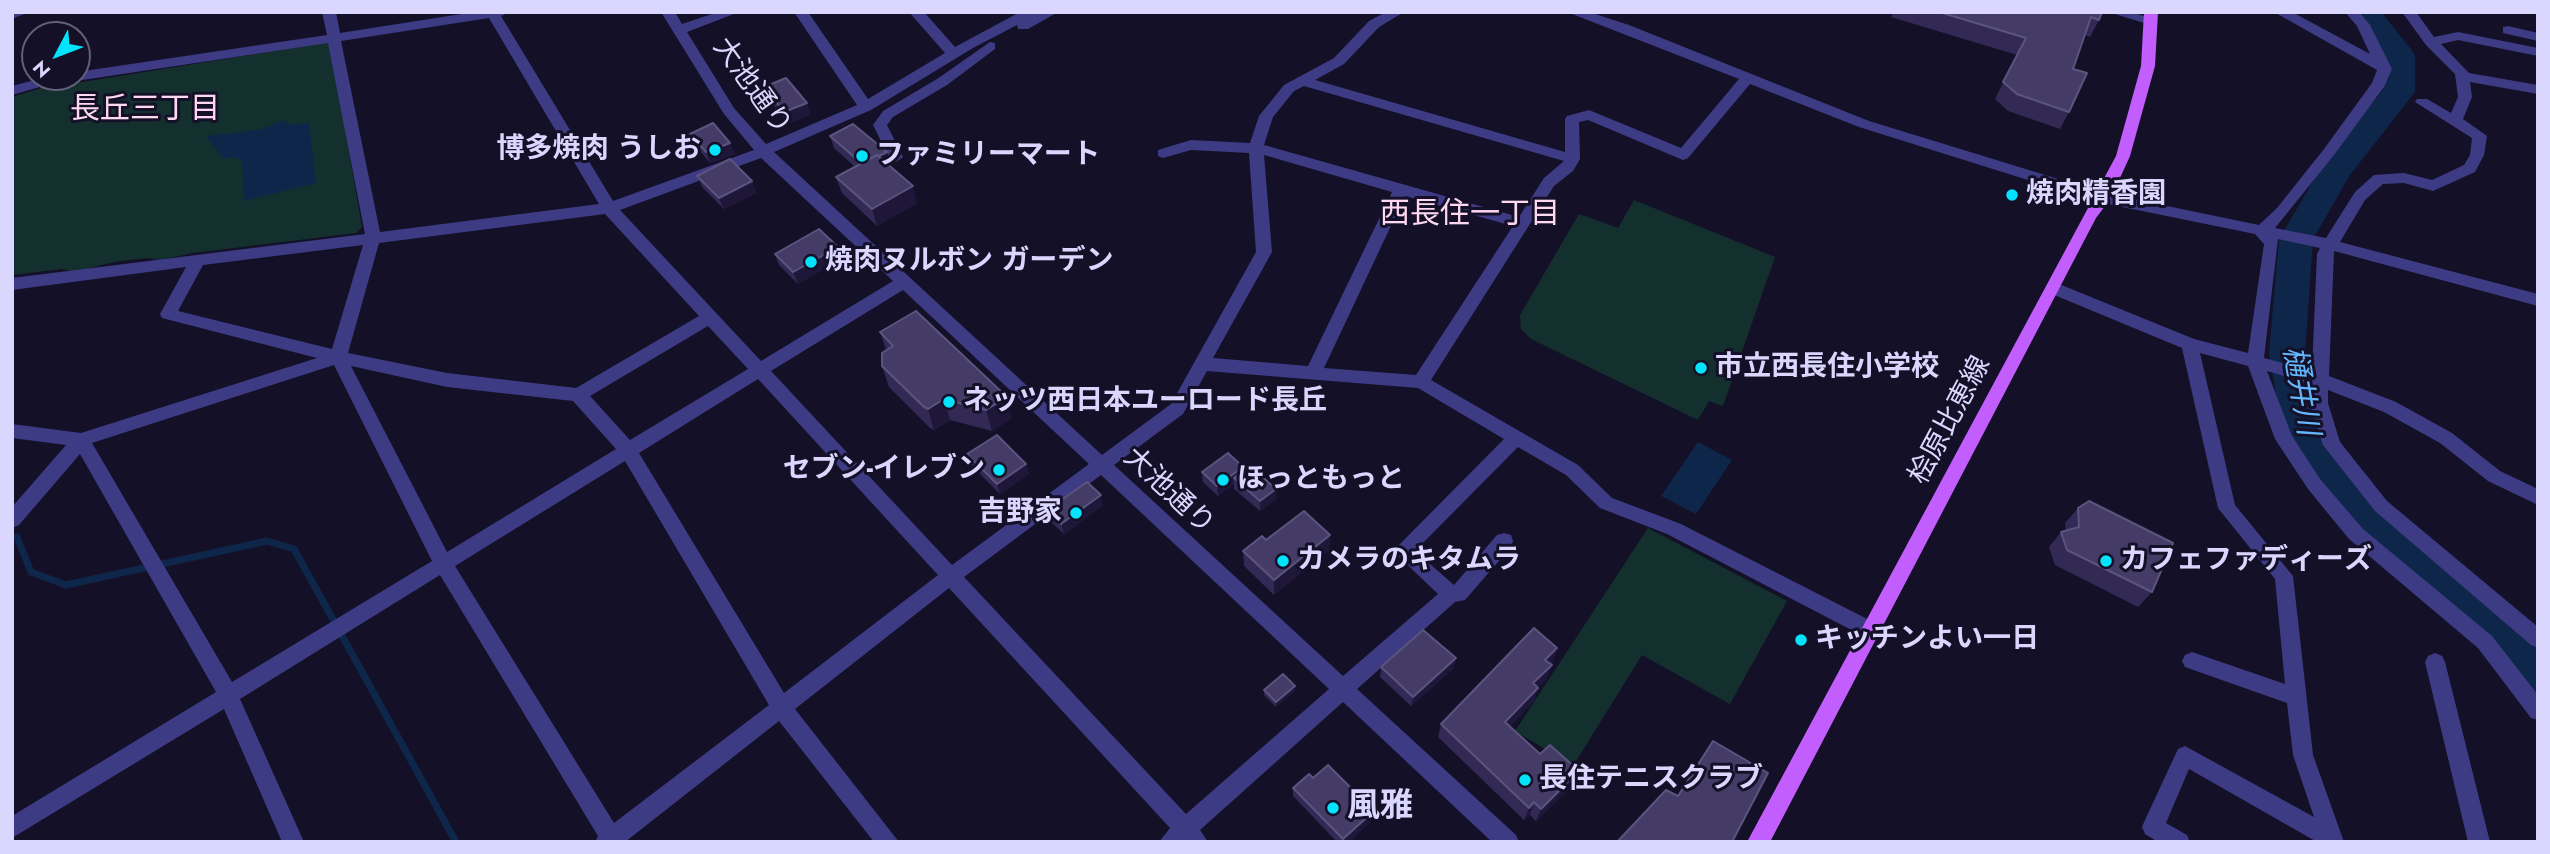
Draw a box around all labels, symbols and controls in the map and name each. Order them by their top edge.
north arrow [21,21,91,91]
street label: 大池通り [704,32,798,142]
text: N [26,54,57,84]
district label: 長丘三丁目 [70,93,220,129]
place label: 博多焼肉 うしお [497,133,701,167]
place label: ファミリーマート [876,139,1100,173]
marker: 博多焼肉 うしお [707,142,723,158]
marker: ファミリーマート [854,148,870,164]
place label: 焼肉精香園 [2026,178,2166,212]
marker: 焼肉精香園 [2004,187,2020,203]
district label: 西長住一丁目 [1380,198,1560,234]
place label: 焼肉ヌルボン ガーデン [825,245,1113,279]
marker: 焼肉ヌルボン ガーデン [803,254,819,270]
water label: 樋井川 [2273,344,2325,438]
place label: 市立西長住小学校 [1715,351,1939,385]
street label: 桧原比恵線 [1903,351,1999,491]
marker: 市立西長住小学校 [1693,360,1709,376]
place label: ネッツ西日本ユーロード長丘 [963,385,1327,419]
marker: ネッツ西日本ユーロード長丘 [941,394,957,410]
street label: 大池通り [1116,442,1220,542]
place label: セブン-イレブン [783,453,985,487]
marker: セブン-イレブン [991,462,1007,478]
place label: ほっともっと [1237,463,1405,497]
marker: ほっともっと [1215,472,1231,488]
place label: 吉野家 [978,496,1062,530]
marker: 吉野家 [1068,505,1084,521]
place label: カメラのキタムラ [1297,544,1521,578]
place label: カフェファディーズ [2120,544,2372,578]
marker: カメラのキタムラ [1275,553,1291,569]
marker: カフェファディーズ [2098,553,2114,569]
place label: キッチンよい一日 [1815,623,2039,657]
marker: キッチンよい一日 [1793,632,1809,648]
place label: 長住テニスクラブ [1539,763,1763,797]
marker: 長住テニスクラブ [1517,772,1533,788]
place label: 風雅 [1347,788,1413,828]
marker: 風雅 [1325,800,1341,816]

